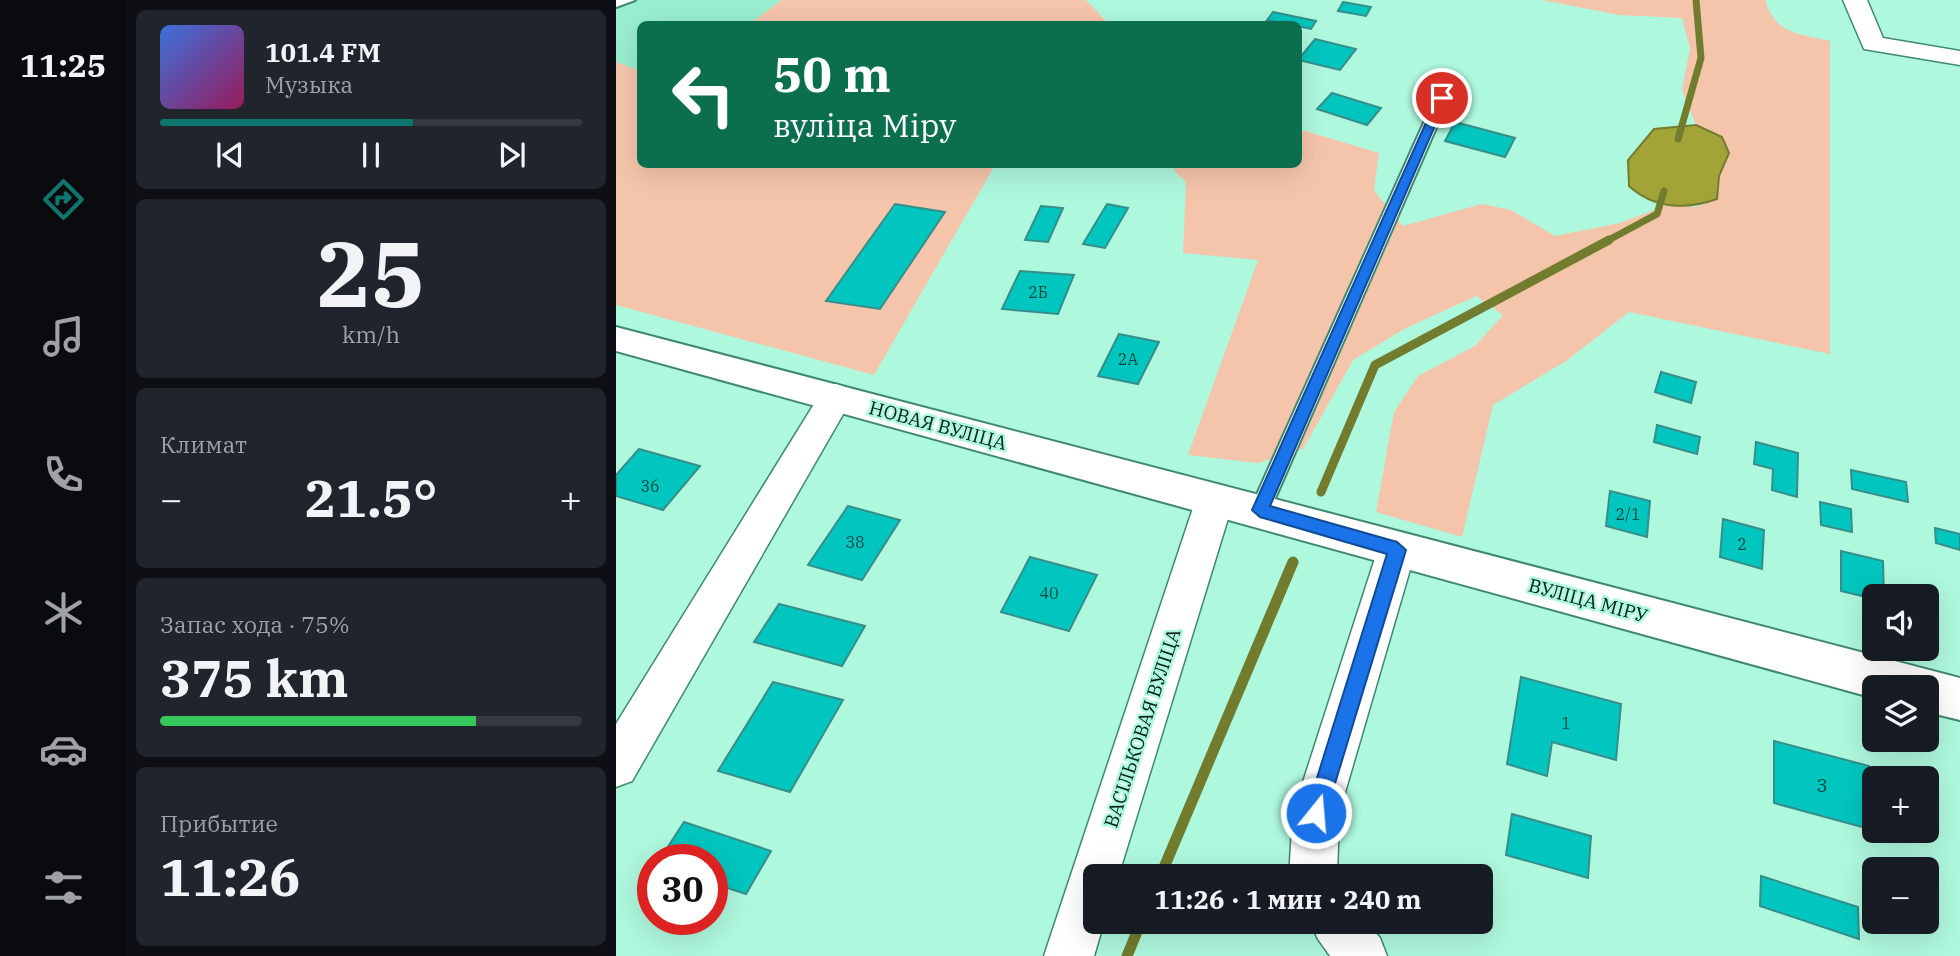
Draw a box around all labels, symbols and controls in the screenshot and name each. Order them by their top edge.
text: 101.4 FM [265,35,381,69]
text: 50 m [773,42,891,105]
text: 11:25 [20,44,106,86]
icon: left [658,49,749,140]
pin [1412,68,1472,128]
text: Музыка [265,69,353,99]
icon: arrive [1423,79,1461,117]
text: вуліца Міру [773,104,956,146]
icon: previous [211,136,249,174]
icon: pause [352,136,390,174]
icon: next [493,136,531,174]
icon: directions [39,175,88,224]
text: 25 [316,214,426,332]
house number: 2Б [1028,282,1048,302]
icon: music [39,312,88,361]
text: km/h [342,319,400,349]
house number: 2А [1118,349,1138,369]
street label: НОВАЯ ВУЛІЦА [866,395,1010,455]
text: Климат [160,429,247,459]
icon: phone [39,450,88,499]
text: 21.5° [305,464,437,531]
text: − [160,474,183,523]
text: + [559,474,582,523]
house number: 36 [640,476,660,496]
house number: 2/1 [1615,504,1641,524]
house number: 38 [845,532,865,552]
house number: 2 [1737,534,1747,554]
street label: ВУЛІЦА МІРУ [1526,573,1651,628]
house number: 40 [1039,583,1059,603]
map controls [1862,584,1939,934]
button: sound [1862,584,1939,661]
icon: climate [39,588,88,637]
text: Запас хода · 75% [160,609,350,639]
street label: ВАСІЛЬКОВАЯ ВУЛІЦА [1098,625,1186,831]
text: 375 km [160,644,349,711]
button: layers [1862,675,1939,752]
house number: 1 [1561,713,1571,733]
icon: car [39,725,88,774]
button: + [1862,766,1939,843]
house number: 3 [1816,773,1828,797]
position arrow [1279,776,1353,850]
text: Прибытие [160,808,278,838]
text: 11:26 [160,843,301,910]
speed limit sign: 30 [637,844,728,935]
button: − [1862,857,1939,934]
icon: filters [39,863,88,912]
text: 11:26 · 1 мин · 240 m [1154,882,1422,916]

